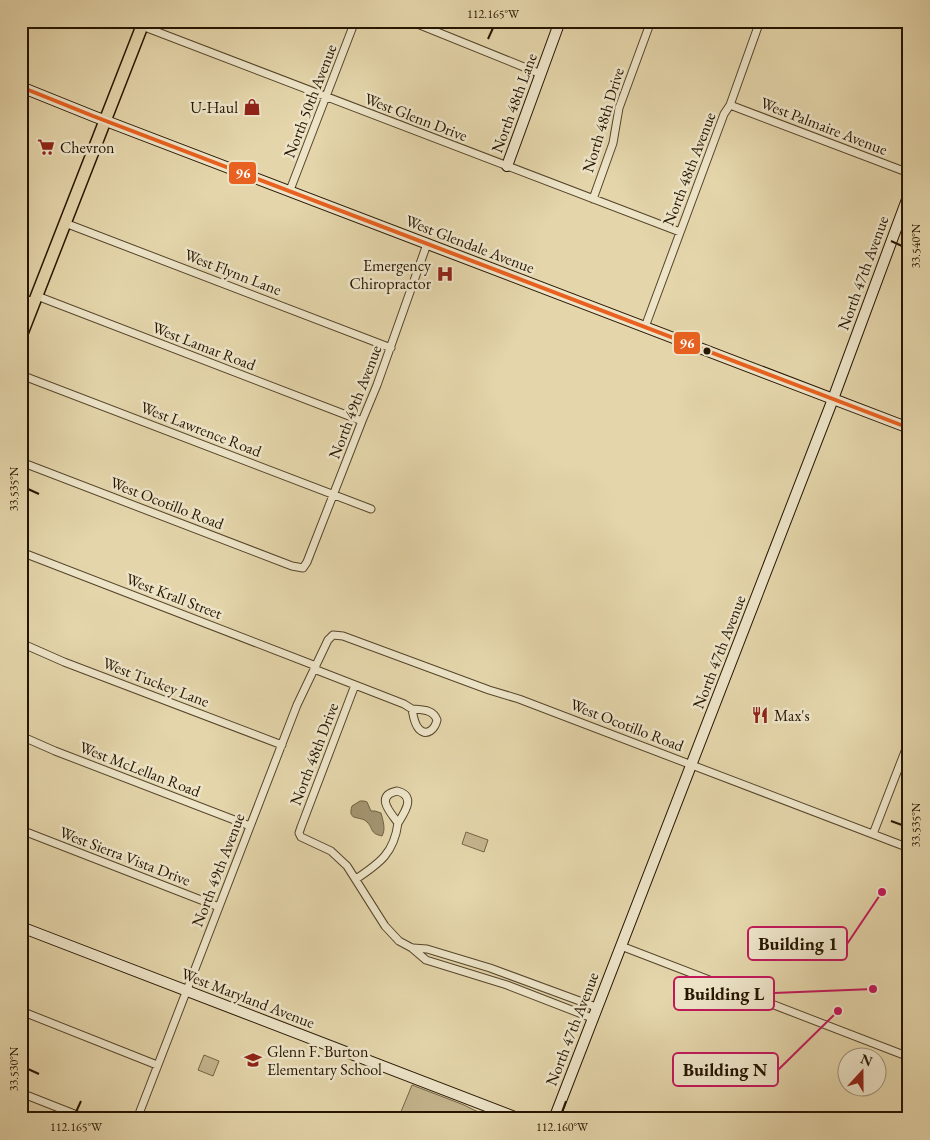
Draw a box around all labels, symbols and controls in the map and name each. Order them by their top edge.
text: 112.165°W [467,6,520,22]
street label: North 50th Avenue [279,41,341,161]
street label: North 48th Lane [486,50,542,156]
street label: North 48th Drive [577,65,629,175]
street label: West Glenn Drive [361,88,471,146]
street label: West Palmaire Avenue [757,92,891,160]
place label: U-Haul [190,97,238,118]
shop icon: U-Haul [242,97,262,117]
street label: North 48th Avenue [658,109,720,229]
supermarket icon: Chevron [36,137,56,157]
place label: Chevron [60,137,115,158]
line badge: 96 [228,161,257,185]
text: 96 [236,164,251,182]
street label: West Glendale Avenue [402,210,538,278]
street label: North 47th Avenue [833,213,893,333]
text: 33.540°N [908,223,924,268]
street label: West Flynn Lane [182,244,284,300]
place label: Emergency Chiropractor [349,255,432,294]
hospital icon: Emergency Chiropractor [435,264,455,284]
street label: West Lamar Road [149,317,260,376]
line badge: 96 [673,331,701,355]
text: 96 [680,334,695,352]
street label: North 49th Avenue [324,342,386,462]
unlabelled marker [702,346,712,356]
street label: West Lawrence Road [137,396,265,462]
text: 33.535°N [6,466,22,511]
street label: West Ocotillo Road [107,472,228,535]
street label: West Krall Street [123,568,225,624]
street label: North 47th Avenue [688,592,750,712]
street label: West Tuckey Lane [100,652,212,712]
street label: West Ocotillo Road [567,694,688,757]
street label: North 48th Drive [285,700,343,808]
restaurant icon: Max's [750,705,770,725]
place label: Max's [774,705,810,726]
street label: West McLellan Road [76,736,204,802]
text: 33.535°N [908,802,924,847]
street label: North 49th Avenue [187,810,249,930]
street label: West Sierra Vista Drive [56,821,194,891]
callout: Building 1 [748,927,847,960]
text: Building 1 [758,932,838,955]
street label: West Maryland Avenue [178,963,318,1033]
street label: North 47th Avenue [541,969,603,1089]
callout: Building L [674,977,774,1010]
text: Building L [684,982,765,1005]
place label: Glenn F. Burton Elementary School [267,1041,382,1080]
text: 33.530°N [6,1046,22,1091]
north arrow [838,1048,888,1098]
text: N [858,1049,876,1071]
school or university icon: Glenn F. Burton Elementary School [243,1050,263,1070]
callout: Building N [673,1053,778,1086]
text: Building N [683,1058,768,1081]
text: 112.165°W [50,1119,103,1135]
text: 112.160°W [536,1119,589,1135]

